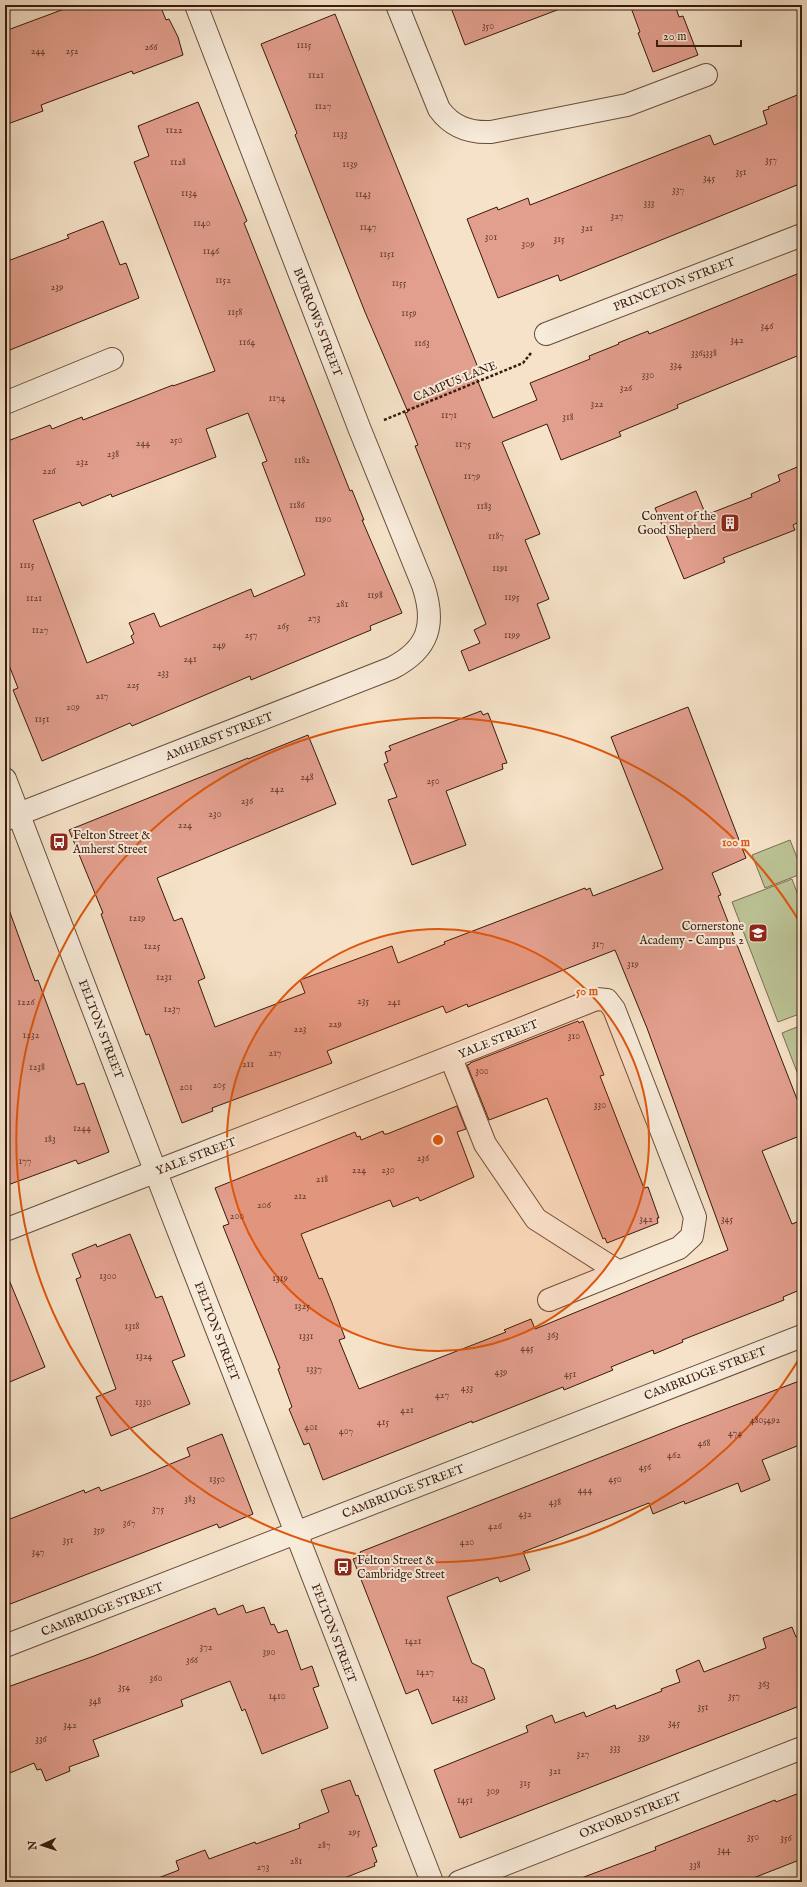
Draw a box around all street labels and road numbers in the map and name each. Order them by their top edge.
street label: PRINCETON STREET [611,254,737,315]
street label: BURROWS STREET [290,266,345,379]
street label: CAMPUS LANE [411,358,499,405]
street label: AMHERST STREET [162,709,275,764]
street label: FELTON STREET [75,978,126,1081]
street label: YALE STREET [456,1017,541,1062]
street label: YALE STREET [154,1134,239,1179]
street label: FELTON STREET [191,1280,242,1383]
street label: CAMBRIDGE STREET [642,1343,769,1404]
street label: CAMBRIDGE STREET [340,1461,467,1522]
street label: CAMBRIDGE STREET [39,1579,166,1640]
street label: FELTON STREET [308,1582,359,1685]
street label: OXFORD STREET [577,1789,683,1842]

